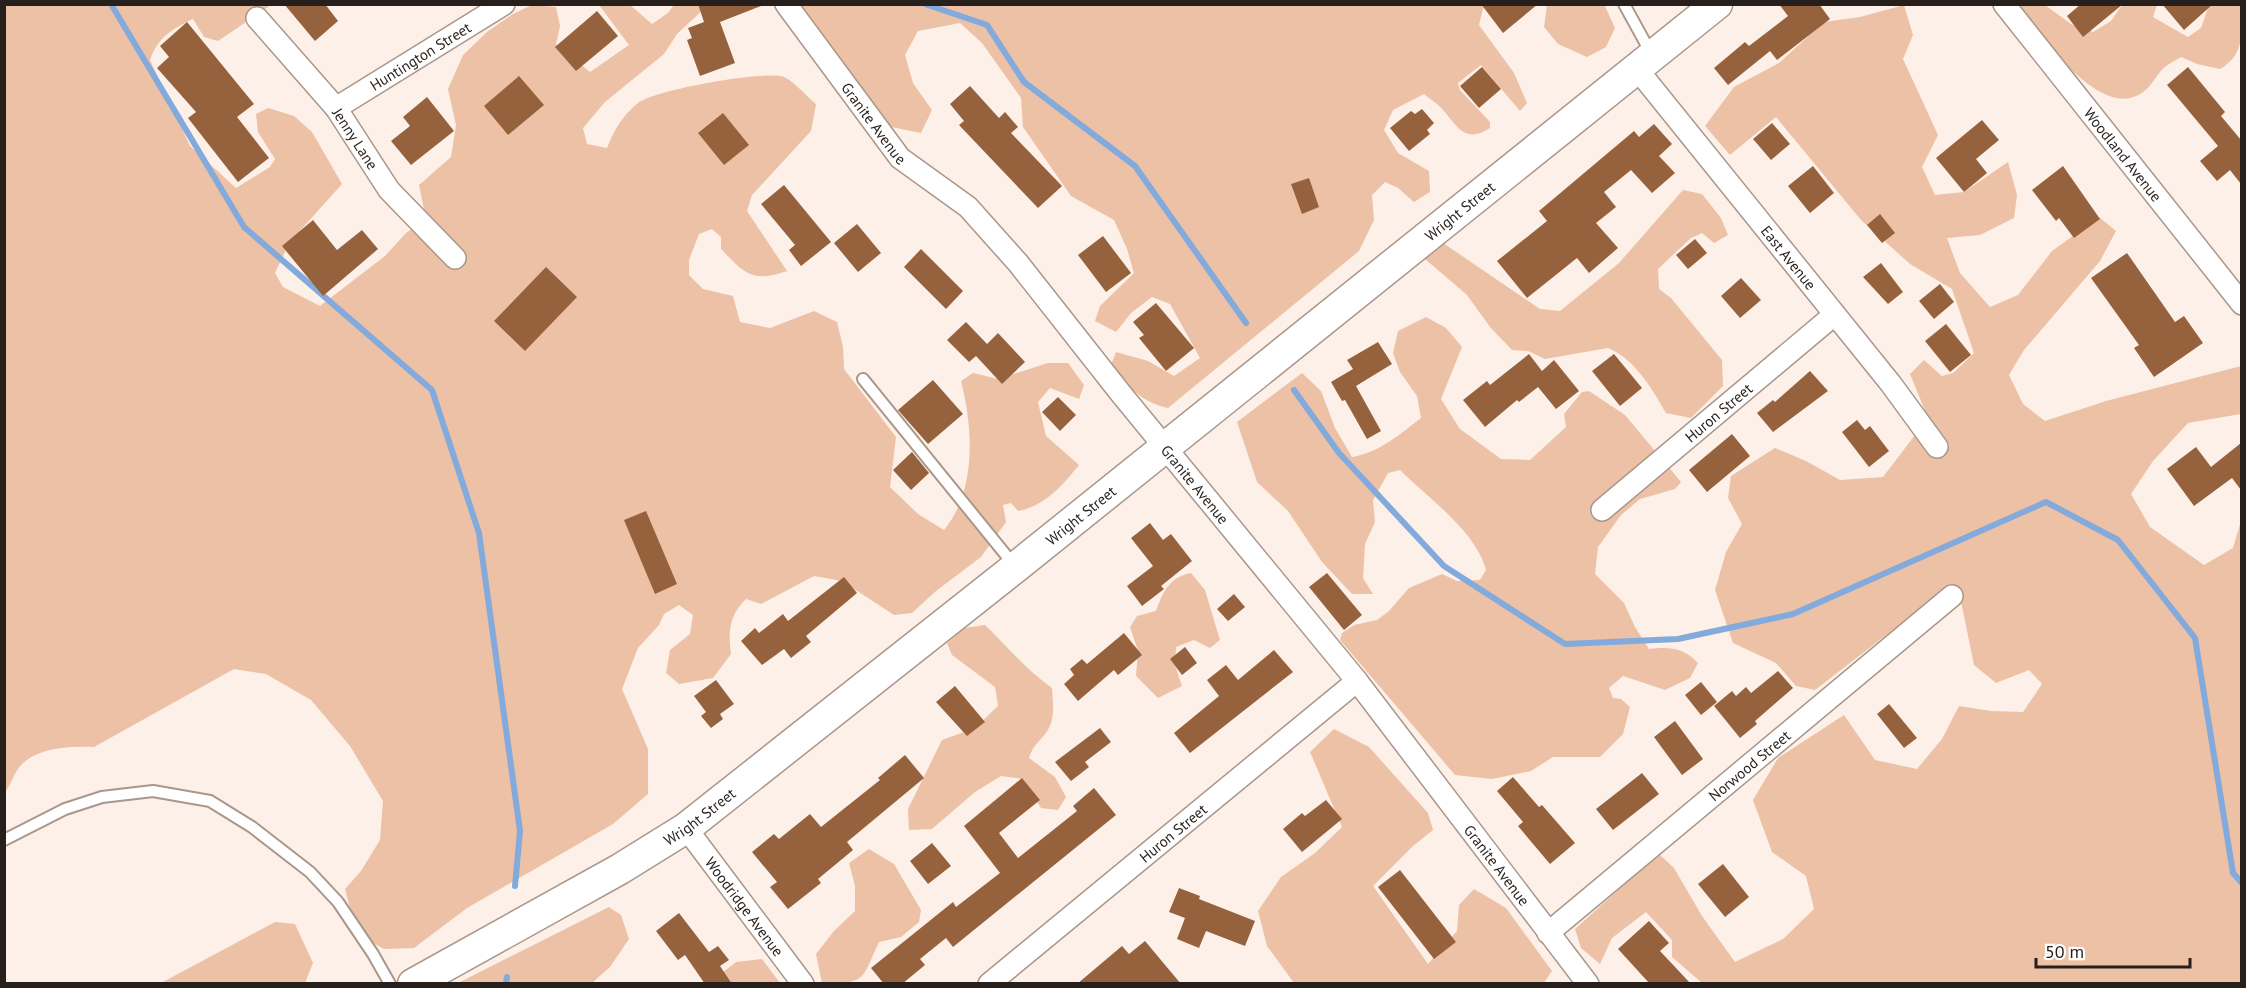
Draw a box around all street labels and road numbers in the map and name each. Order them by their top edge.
street label: Huntington Street [366,17,474,94]
street label: Granite Avenue [838,78,910,169]
street label: Jenny Lane [328,103,383,173]
street label: Woodland Avenue [2080,104,2166,205]
street label: Wright Street [1420,177,1498,245]
street label: East Avenue [1757,221,1821,293]
street label: Huron Street [1681,379,1756,446]
street label: Granite Avenue [1157,441,1233,528]
street label: Wright Street [1042,481,1119,549]
street label: Norwood Street [1704,726,1794,805]
street label: Wright Street [660,783,739,849]
street label: Huron Street [1135,799,1210,866]
street label: Granite Avenue [1460,821,1534,909]
street label: Woodridge Avenue [701,853,788,960]

